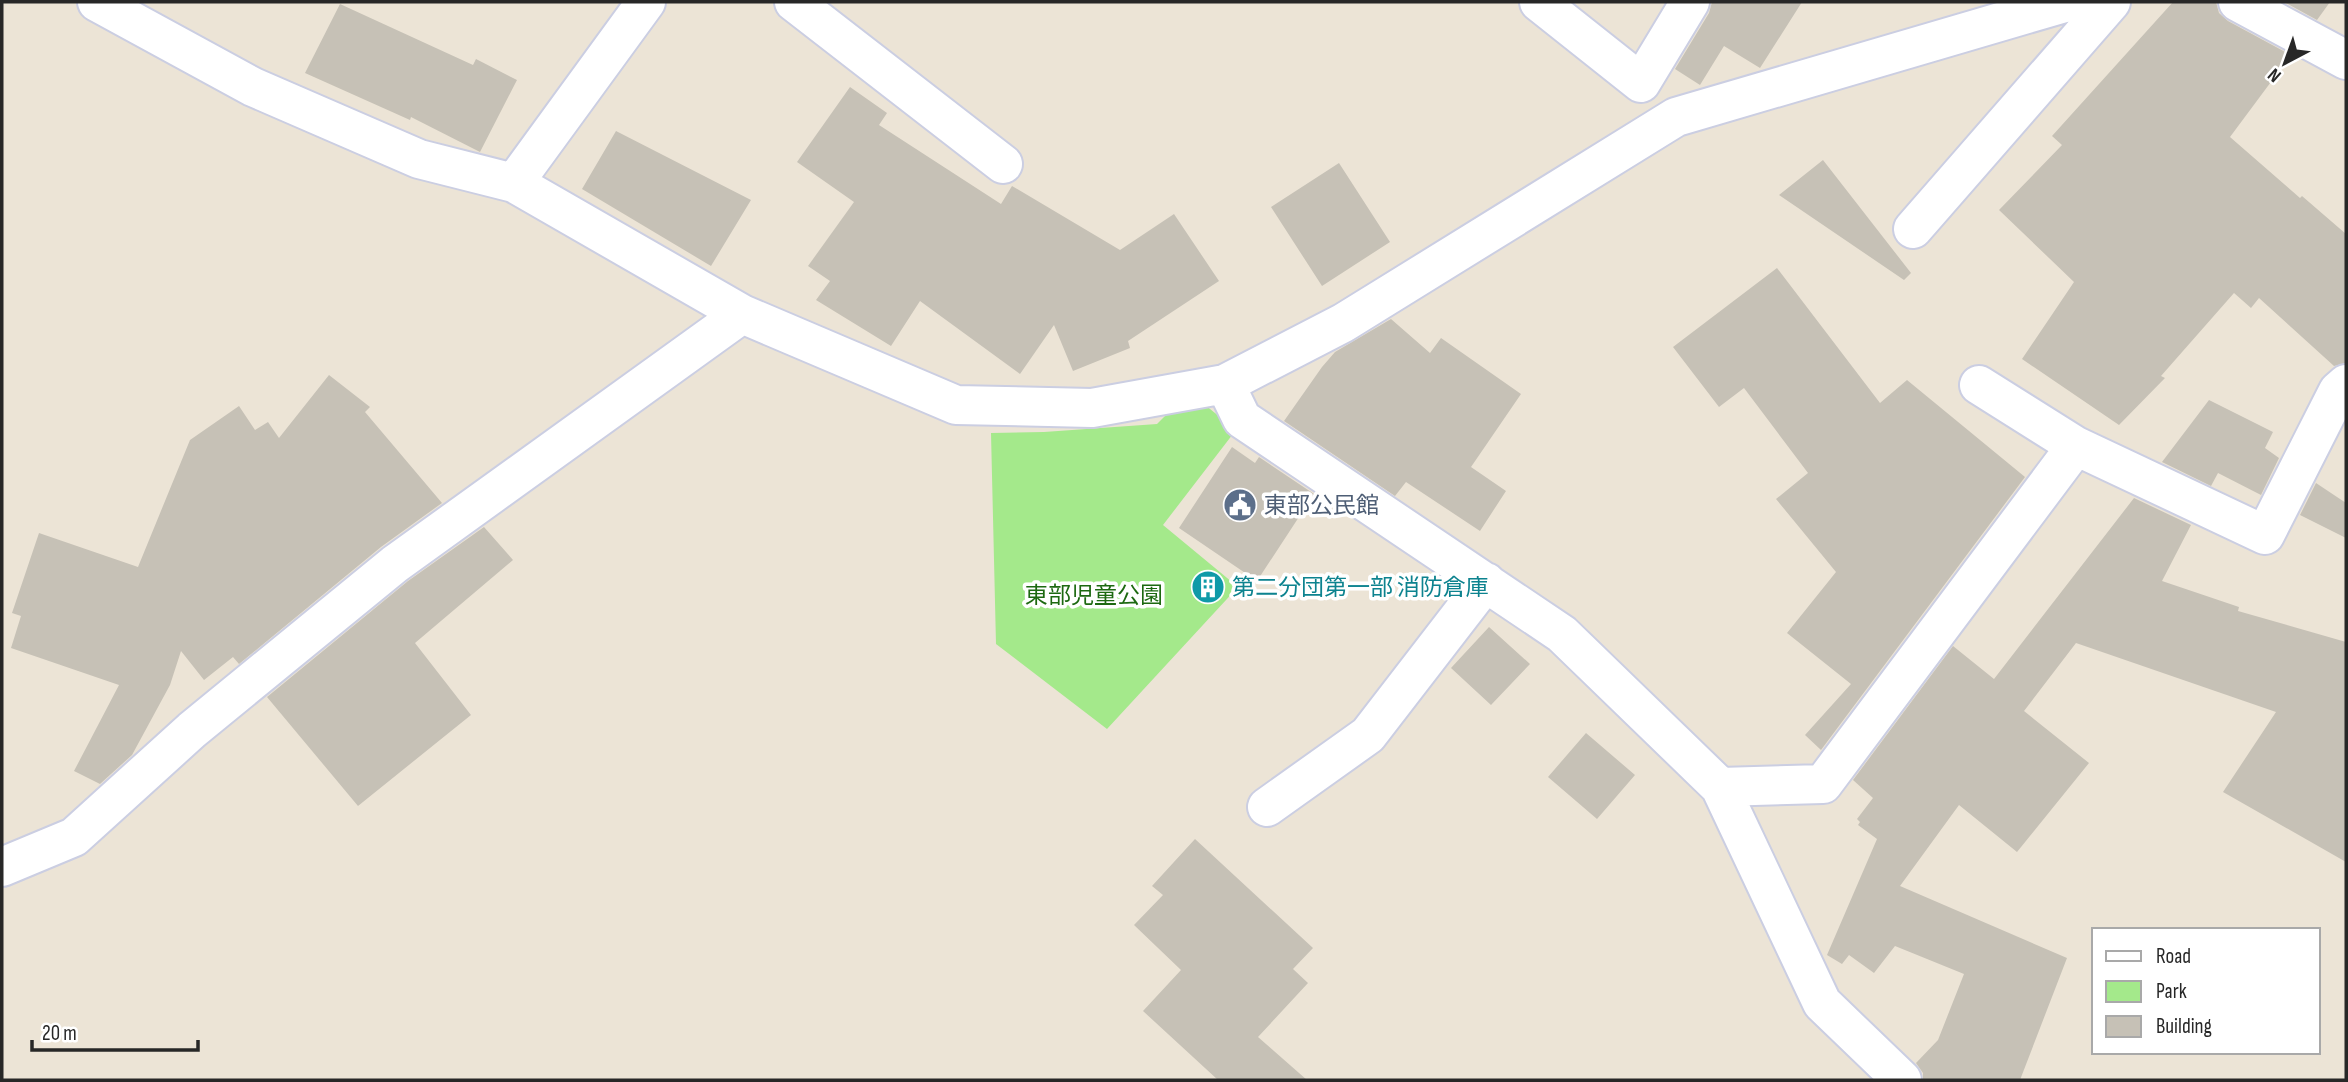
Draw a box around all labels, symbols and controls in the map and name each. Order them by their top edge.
north arrow [2250,28,2320,98]
text: N [2263,63,2286,87]
public building icon: 東部公民館 [1221,486,1259,524]
place label: 東部公民館 [1264,492,1379,520]
building icon: 第二分団第一部 消防倉庫 [1189,568,1227,606]
place label: 第二分団第一部 消防倉庫 [1232,574,1489,602]
park label: 東部児童公園 [1025,582,1163,610]
legend [2092,928,2320,1054]
text: Road [2156,944,2191,969]
text: Park [2156,979,2187,1004]
scale bar [32,1009,198,1052]
text: Building [2156,1014,2212,1039]
text: 20 m [42,1021,77,1046]

